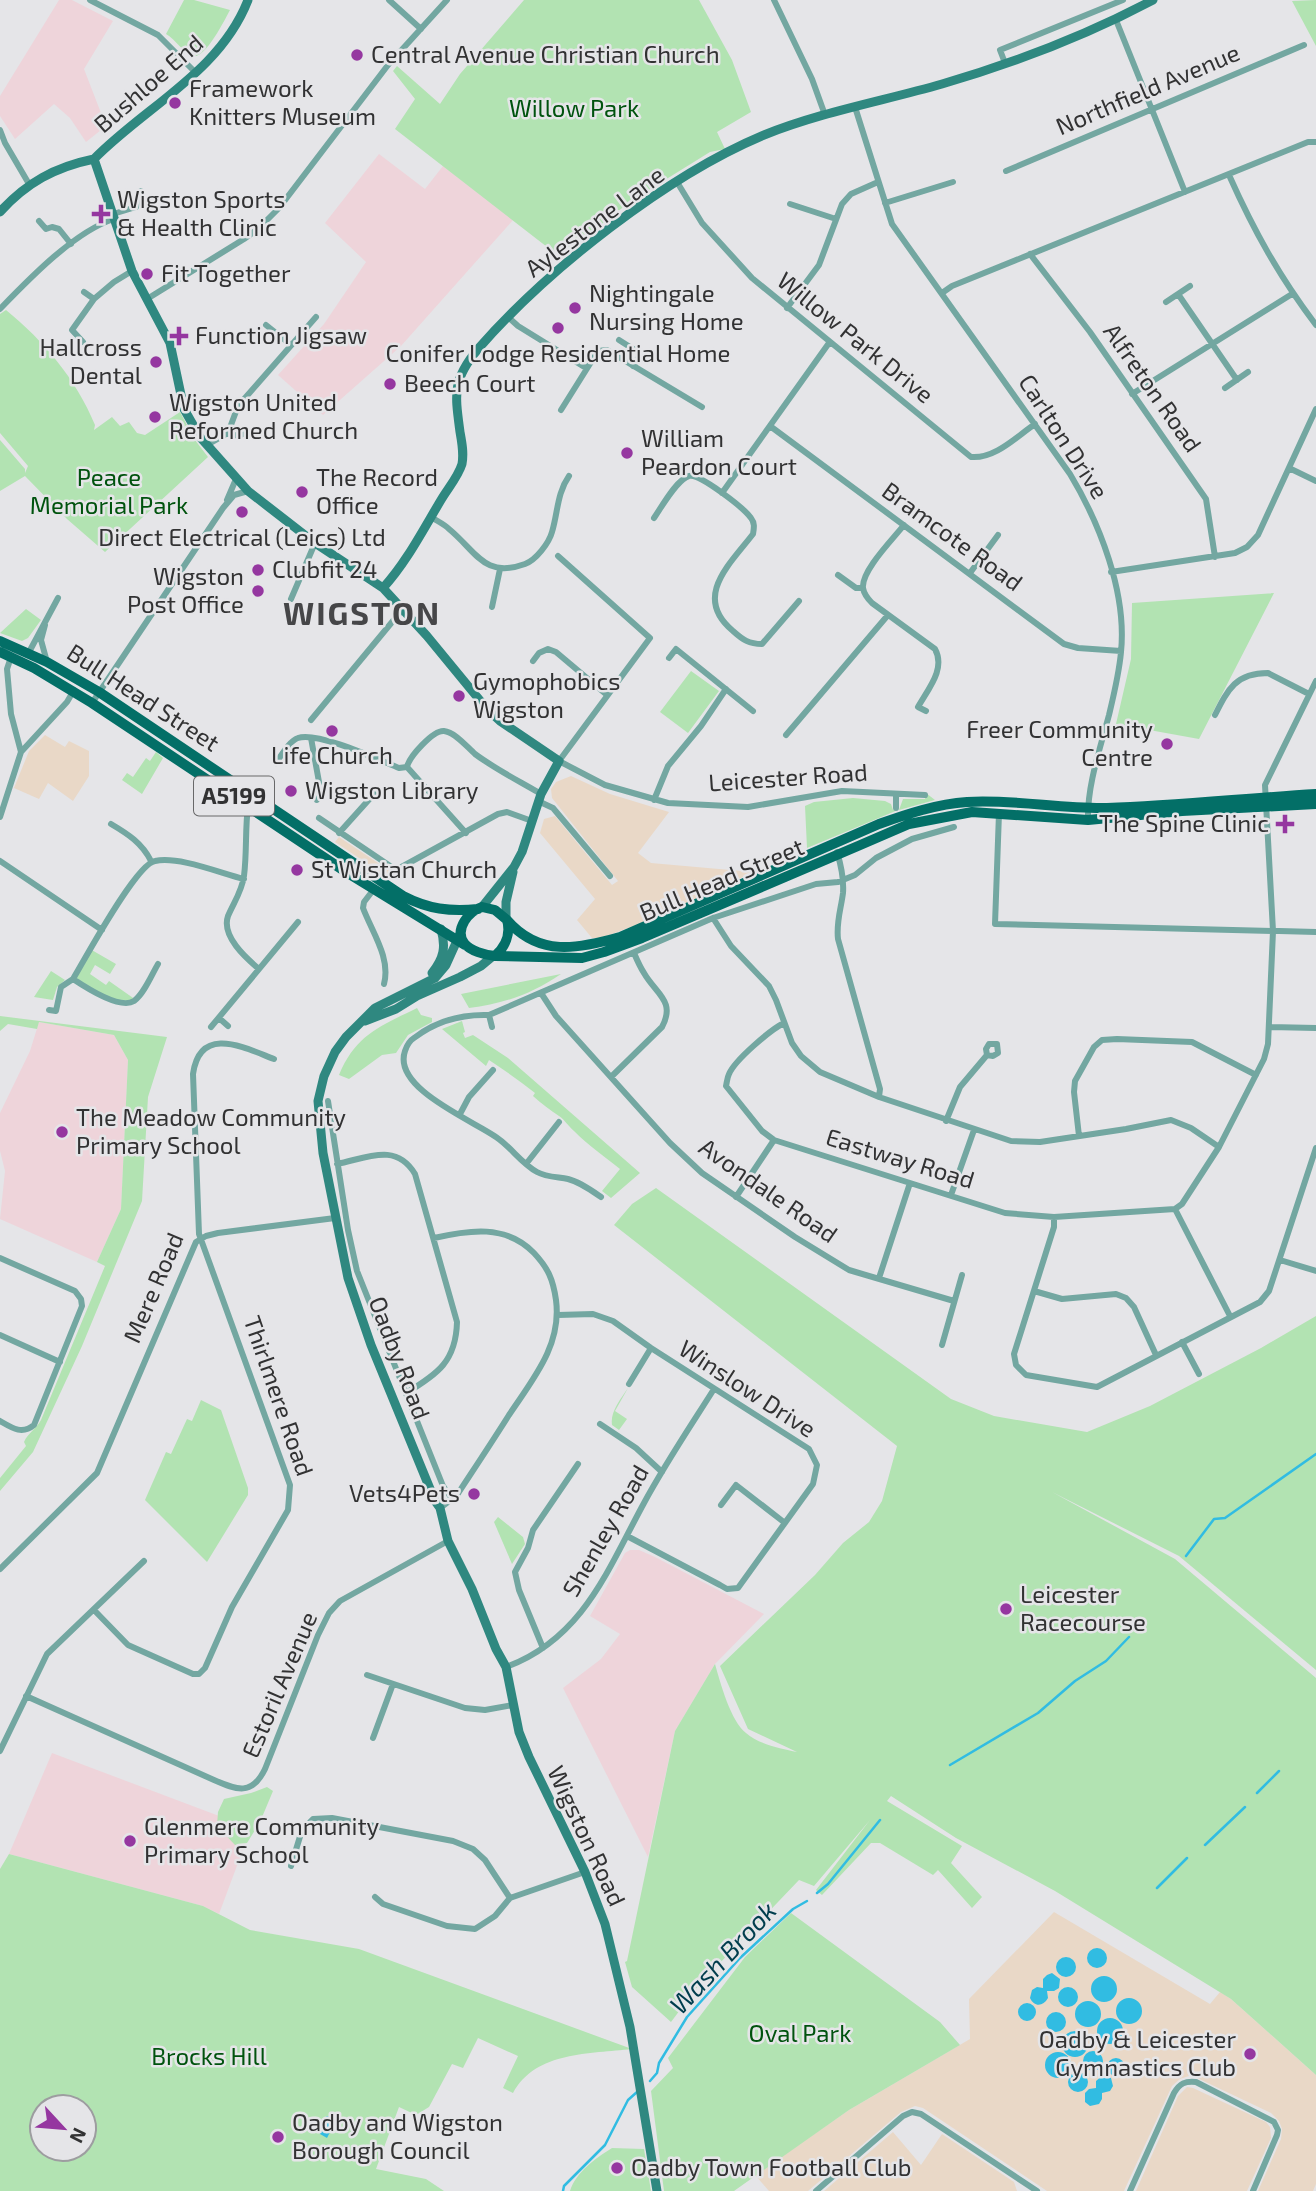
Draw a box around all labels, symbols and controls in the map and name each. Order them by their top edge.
street label: Bushloe End [88,28,208,138]
street label: Northfield Avenue [1051,37,1244,140]
place label: Central Avenue Christian Church [371,39,720,68]
marker: Central Avenue Christian Church [349,47,365,63]
place label: Framework Knitters Museum [189,73,376,130]
park label: Willow Park [509,93,639,122]
marker: Framework Knitters Museum [167,95,183,111]
street label: Aylestone Lane [519,159,669,283]
place label: Wigston Sports & Health Clinic [117,184,285,241]
marker: Wigston Sports & Health Clinic [91,204,111,224]
place label: Fit Together [161,258,291,287]
street label: Willow Park Drive [772,265,940,409]
marker: Fit Together [139,266,155,282]
place label: Nightingale Nursing Home [589,278,744,335]
marker: Nightingale Nursing Home [567,300,583,316]
street label: Alfreton Road [1098,317,1208,457]
place label: Function Jigsaw [195,320,367,349]
marker: Conifer Lodge Residential Home [550,320,566,336]
marker: Function Jigsaw [169,326,189,346]
place label: Hallcross Dental [39,332,142,389]
place label: Conifer Lodge Residential Home [386,338,730,367]
marker: Hallcross Dental [148,354,164,370]
place label: Beech Court [404,368,535,397]
street label: Carlton Drive [1013,369,1115,504]
marker: Beech Court [382,376,398,392]
place label: Wigston United Reformed Church [169,387,358,444]
marker: Wigston United Reformed Church [147,409,163,425]
place label: William Peardon Court [641,423,797,480]
marker: William Peardon Court [619,445,635,461]
park label: Peace Memorial Park [30,462,188,519]
place label: The Record Office [316,462,438,519]
street label: Bramcote Road [877,475,1029,596]
marker: The Record Office [294,484,310,500]
marker: Direct Electrical (Leics) Ltd [234,504,250,520]
place label: Direct Electrical (Leics) Ltd [98,522,386,551]
place label: Clubfit 24 [272,554,377,583]
place label: Wigston Post Office [127,561,244,618]
marker: Clubfit 24 [250,562,266,578]
marker: Wigston Post Office [250,583,266,599]
district label: WIGSTON [283,593,441,631]
street label: Bull Head Street [62,637,225,757]
place label: Gymophobics Wigston [473,666,620,723]
marker: Gymophobics Wigston [451,688,467,704]
place label: Freer Community Centre [966,714,1153,771]
marker: Life Church [324,723,340,739]
marker: Freer Community Centre [1159,736,1175,752]
place label: Life Church [271,740,393,769]
street label: Leicester Road [707,756,868,797]
place label: Wigston Library [305,775,479,804]
road number: A5199 [194,776,274,816]
marker: Wigston Library [283,783,299,799]
place label: The Spine Clinic [1099,808,1269,837]
marker: The Spine Clinic [1275,814,1295,834]
street label: Bull Head Street [635,831,808,926]
place label: St Wistan Church [311,854,497,883]
marker: St Wistan Church [289,862,305,878]
place label: The Meadow Community Primary School [76,1102,346,1159]
street label: Eastway Road [823,1121,978,1194]
marker: The Meadow Community Primary School [54,1124,70,1140]
street label: Avondale Road [694,1131,844,1248]
street label: Mere Road [116,1228,189,1347]
street label: Oadby Road [364,1292,437,1423]
street label: Thirlmere Road [238,1312,320,1479]
street label: Winslow Drive [674,1333,822,1443]
street label: Shenley Road [555,1459,654,1601]
place label: Vets4Pets [349,1478,460,1507]
marker: Vets4Pets [466,1486,482,1502]
place label: Leicester Racecourse [1020,1579,1146,1636]
marker: Leicester Racecourse [998,1601,1014,1617]
street label: Estoril Avenue [235,1607,322,1762]
street label: Wigston Road [542,1761,633,1910]
place label: Glenmere Community Primary School [144,1811,380,1868]
marker: Glenmere Community Primary School [122,1833,138,1849]
water label: Wash Brook [662,1894,782,2019]
park label: Oval Park [749,2018,851,2047]
place label: Oadby & Leicester Gymnastics Club [1039,2024,1236,2081]
park label: Brocks Hill [151,2041,267,2070]
marker: Oadby & Leicester Gymnastics Club [1242,2046,1258,2062]
north arrow [28,2093,98,2163]
place label: Oadby and Wigston Borough Council [292,2107,503,2164]
text: N [65,2124,92,2147]
marker: Oadby and Wigston Borough Council [270,2129,286,2145]
place label: Oadby Town Football Club [631,2152,911,2181]
marker: Oadby Town Football Club [609,2160,625,2176]

